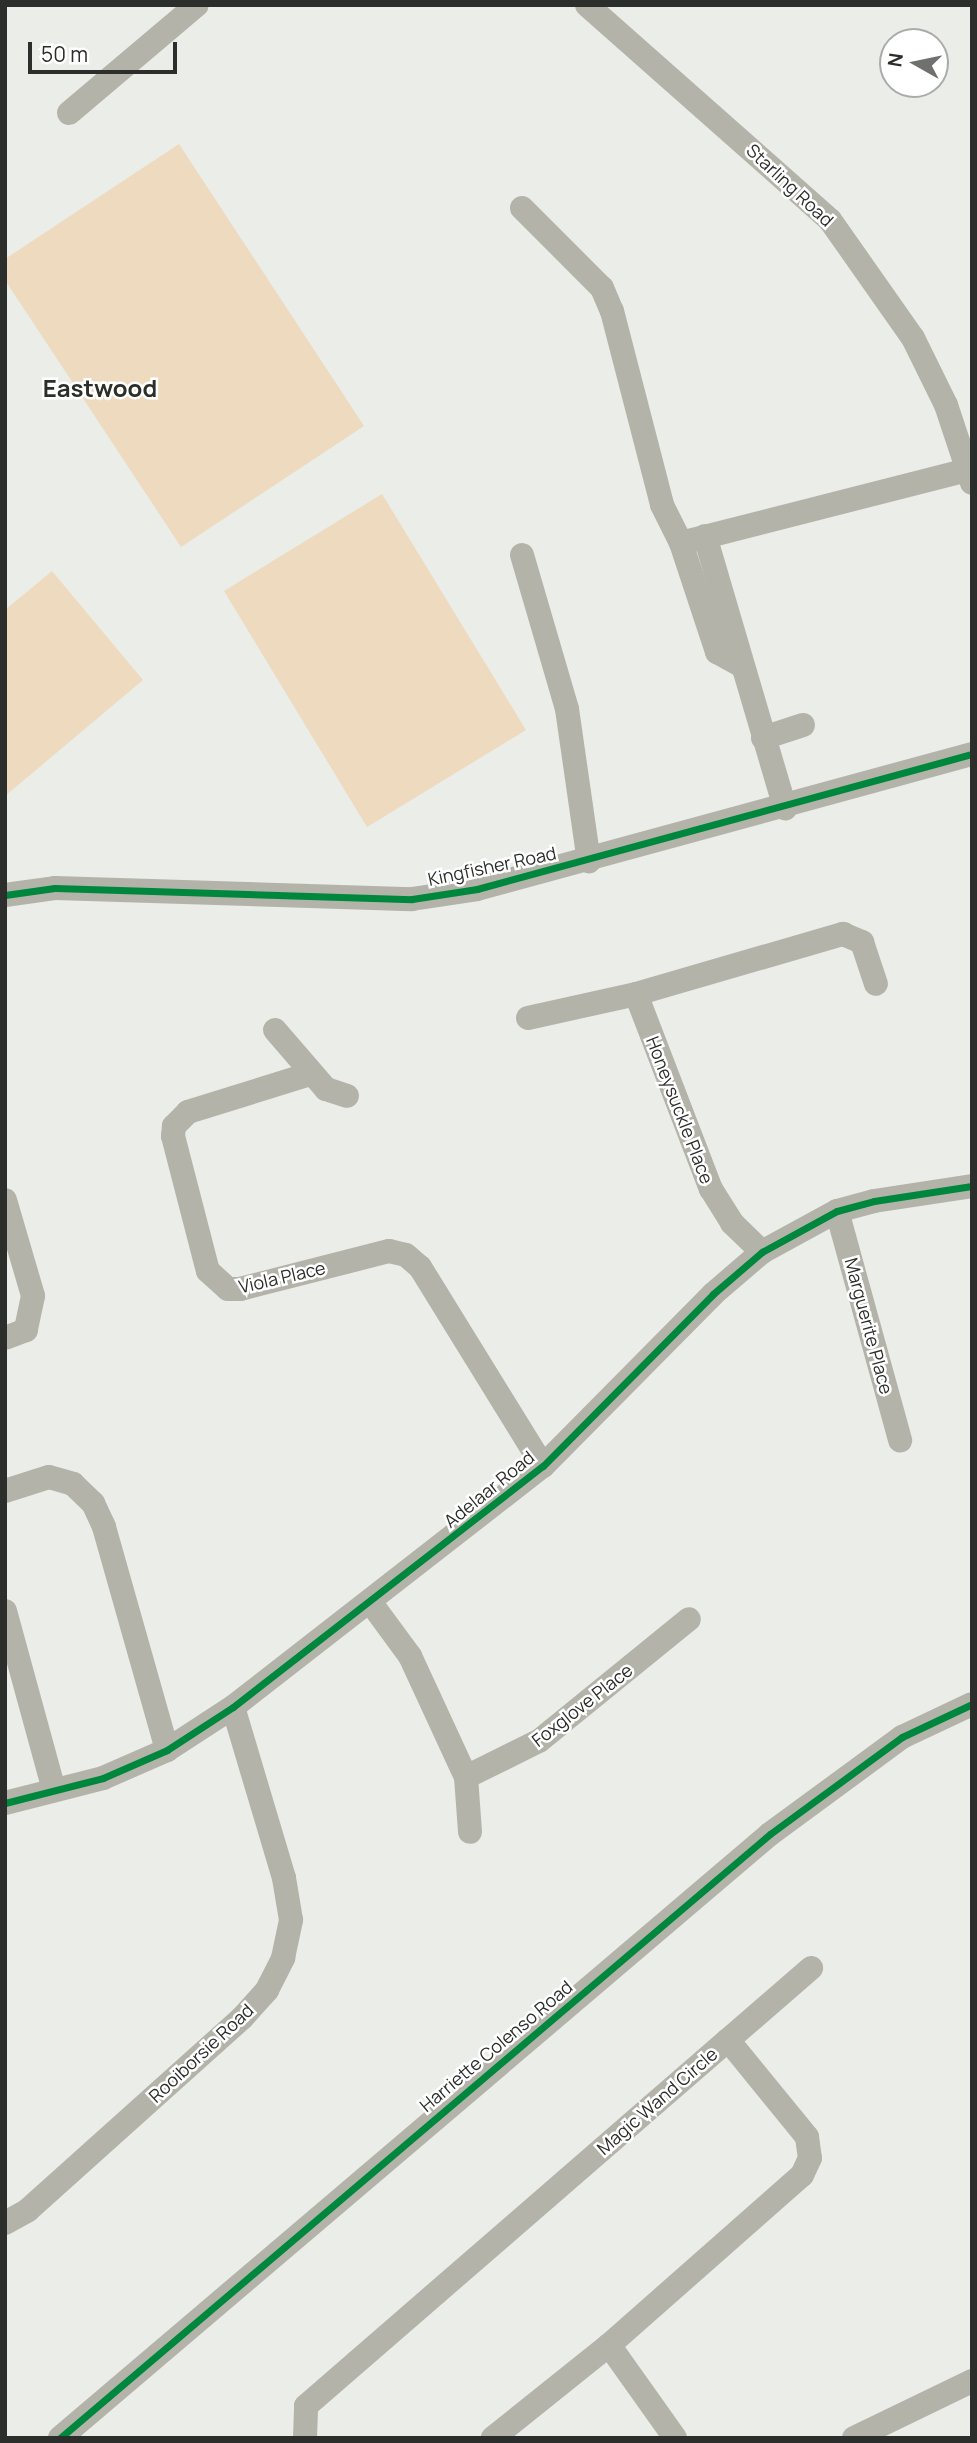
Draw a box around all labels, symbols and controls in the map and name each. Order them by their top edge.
scale bar [32,28,180,72]
north arrow [879,28,949,98]
text: 50 m [41,40,88,68]
text: N [881,51,909,69]
street label: Starling Road [742,139,838,231]
district label: Eastwood [43,374,157,402]
street label: Kingfisher Road [426,842,558,890]
street label: Honeysuckle Place [642,1033,718,1187]
street label: Marguerite Place [840,1256,898,1396]
street label: Viola Place [236,1257,328,1297]
street label: Adelaar Road [440,1446,538,1532]
street label: Foxglove Place [527,1659,637,1751]
street label: Harriette Colenso Road [415,1976,577,2116]
street label: Rooiborsie Road [144,1999,258,2107]
street label: Magic Wand Circle [592,2043,722,2159]

